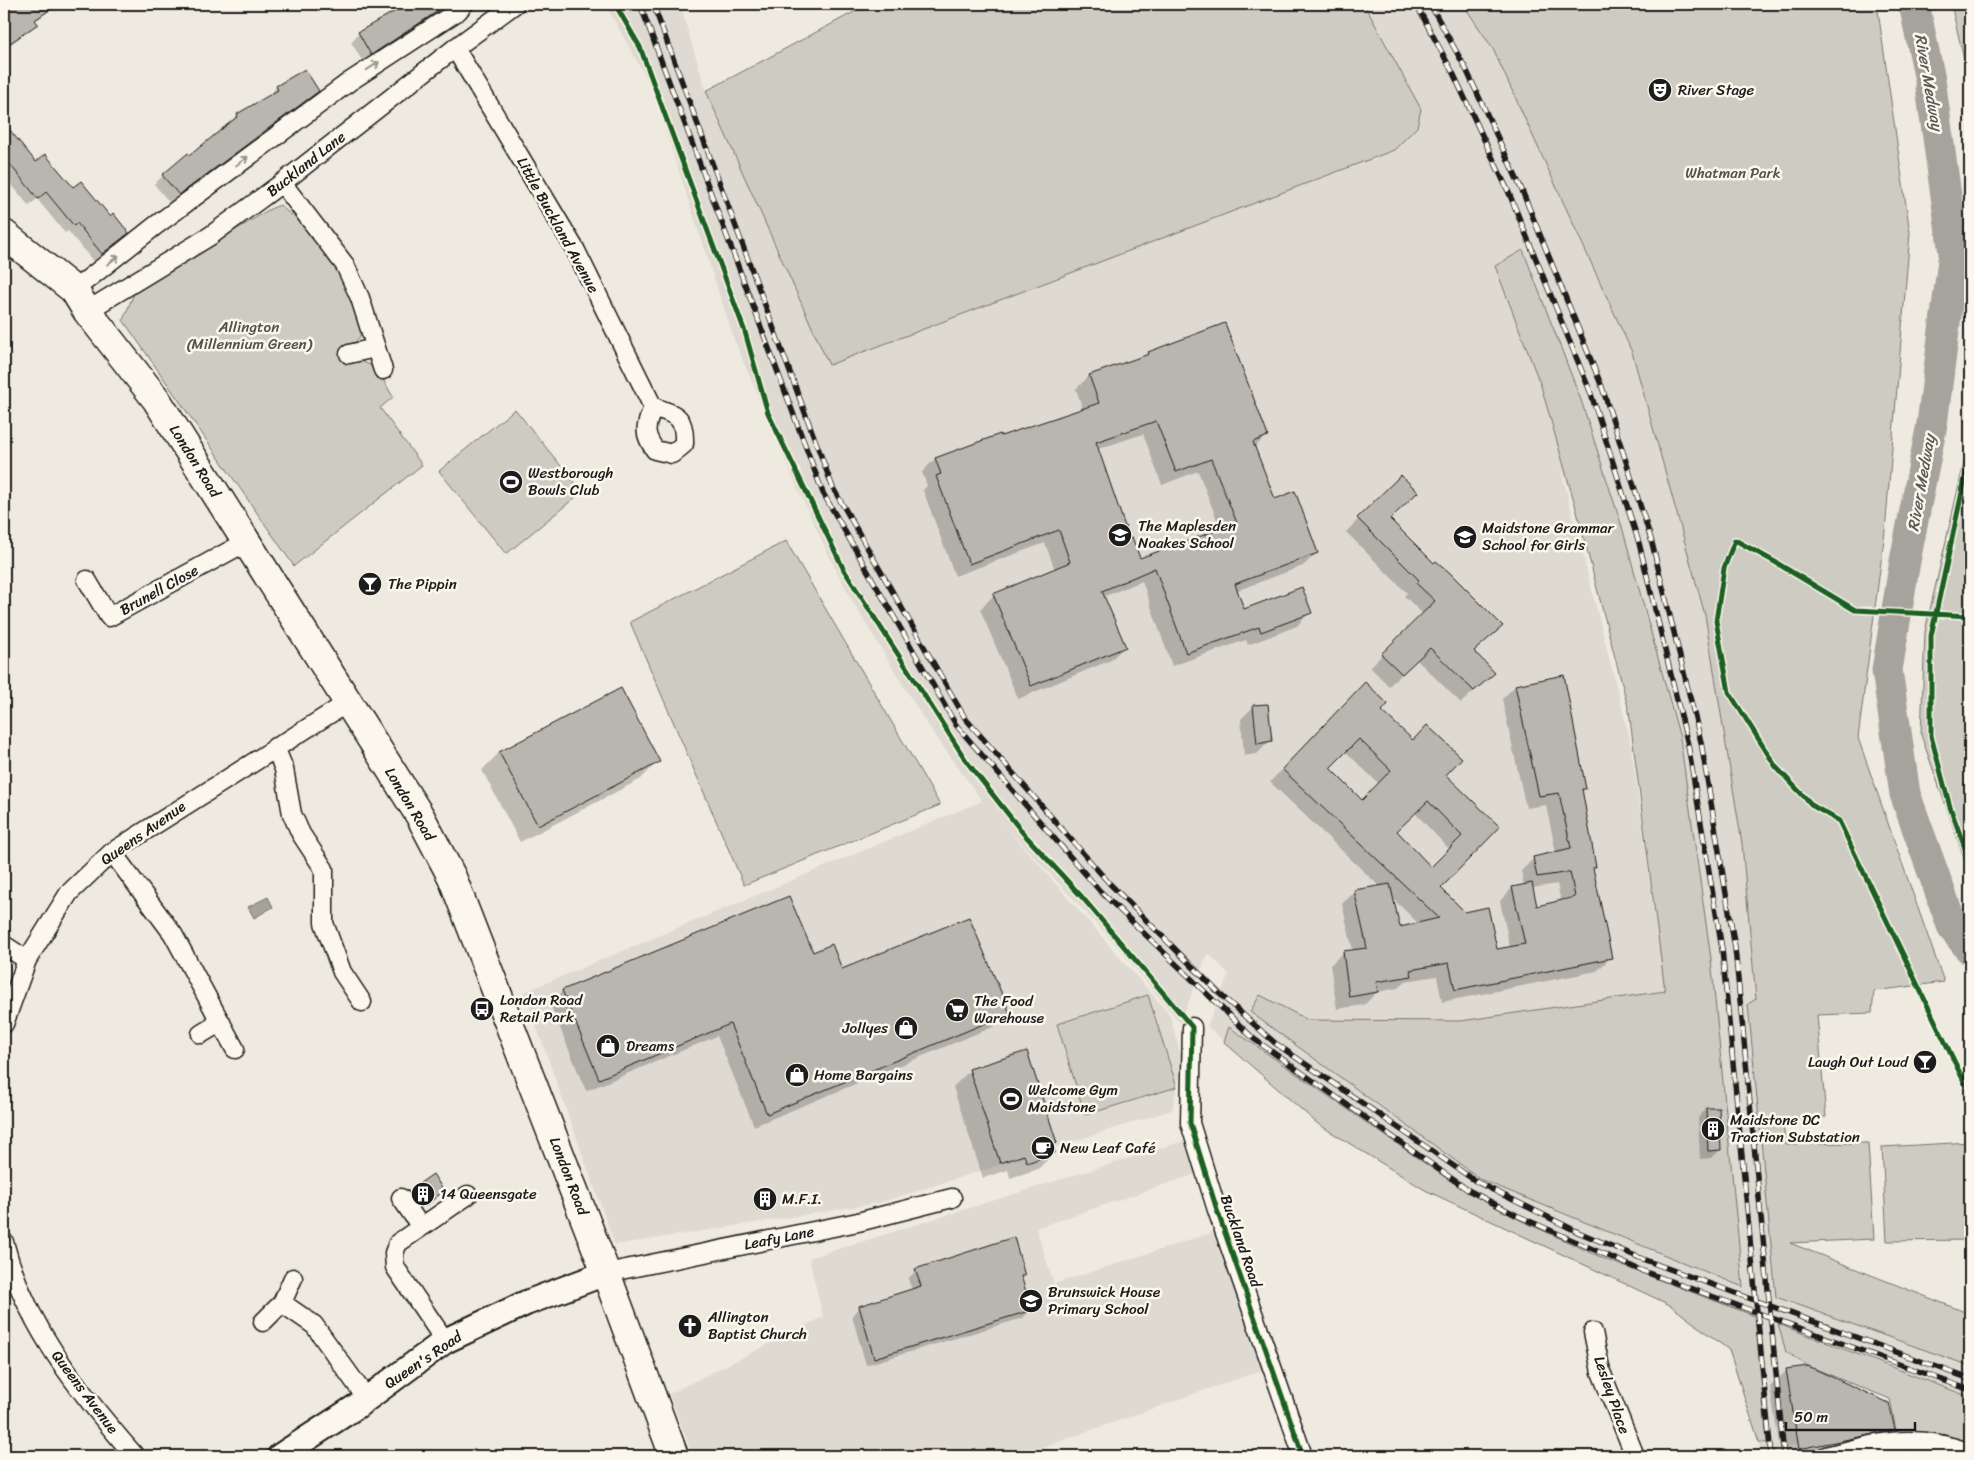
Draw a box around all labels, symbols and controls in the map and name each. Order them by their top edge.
water label: River Medway [1906,31,1952,135]
one-way arrow [366,61,380,71]
theatre icon: River Stage [1647,77,1673,103]
place label: River Stage [1678,77,1755,103]
street label: Buckland Lane [261,124,352,203]
street label: Little Buckland Avenue [510,152,606,298]
one-way arrow [235,156,248,167]
park label: Whatman Park [1685,160,1781,186]
one-way arrow [106,254,119,265]
park label: Allington (Millennium Green) [186,314,312,357]
street label: London Road [162,419,228,504]
water label: River Medway [1898,430,1944,534]
place label: Westborough Bowls Club [528,460,614,503]
sports icon: Westborough Bowls Club [498,469,524,495]
place label: The Maplesden Noakes School [1138,513,1236,556]
place label: Maidstone Grammar School for Girls [1482,515,1614,558]
school or university icon: The Maplesden Noakes School [1107,522,1133,548]
school or university icon: Maidstone Grammar School for Girls [1452,524,1478,550]
street label: Brunell Close [115,557,204,622]
bar icon: The Pippin [357,571,383,597]
place label: The Pippin [388,571,457,597]
street label: London Road [378,762,443,847]
street label: Queens Avenue [95,794,191,872]
place label: London Road Retail Park [500,987,583,1030]
place label: The Food Warehouse [974,988,1044,1031]
bus stop icon: London Road Retail Park [469,996,495,1022]
supermarket icon: The Food Warehouse [944,997,970,1023]
place label: Jollyes [842,1015,888,1041]
shop icon: Jollyes [893,1015,919,1041]
shop icon: Dreams [595,1033,621,1059]
place label: Dreams [626,1033,675,1059]
place label: Laugh Out Loud [1808,1049,1909,1075]
bar icon: Laugh Out Loud [1912,1049,1938,1075]
shop icon: Home Bargains [784,1062,810,1088]
place label: Home Bargains [814,1062,913,1088]
place label: Welcome Gym Maidstone [1028,1077,1118,1120]
sports icon: Welcome Gym Maidstone [998,1086,1024,1112]
place label: Maidstone DC Traction Substation [1730,1107,1860,1150]
building icon: Maidstone DC Traction Substation [1700,1116,1726,1142]
street label: London Road [542,1133,596,1220]
cafe icon: New Leaf Café [1030,1135,1056,1161]
place label: New Leaf Café [1060,1135,1156,1161]
building icon: 14 Queensgate [410,1181,436,1207]
place label: 14 Queensgate [440,1181,537,1207]
building icon: M.F.I. [752,1186,778,1212]
place label: M.F.I. [782,1186,822,1212]
street label: Buckland Road [1213,1191,1269,1292]
street label: Leafy Lane [742,1218,817,1258]
place label: Brunswick House Primary School [1048,1279,1161,1322]
school or university icon: Brunswick House Primary School [1018,1288,1044,1314]
place label: Allington Baptist Church [707,1304,807,1347]
church icon: Allington Baptist Church [677,1313,703,1339]
street label: Queen's Road [379,1324,468,1396]
street label: Queens Avenue [45,1344,125,1440]
street label: Lesley Place [1586,1352,1638,1438]
scale bar [1786,1400,1915,1432]
text: 50 m [1794,1404,1829,1430]

